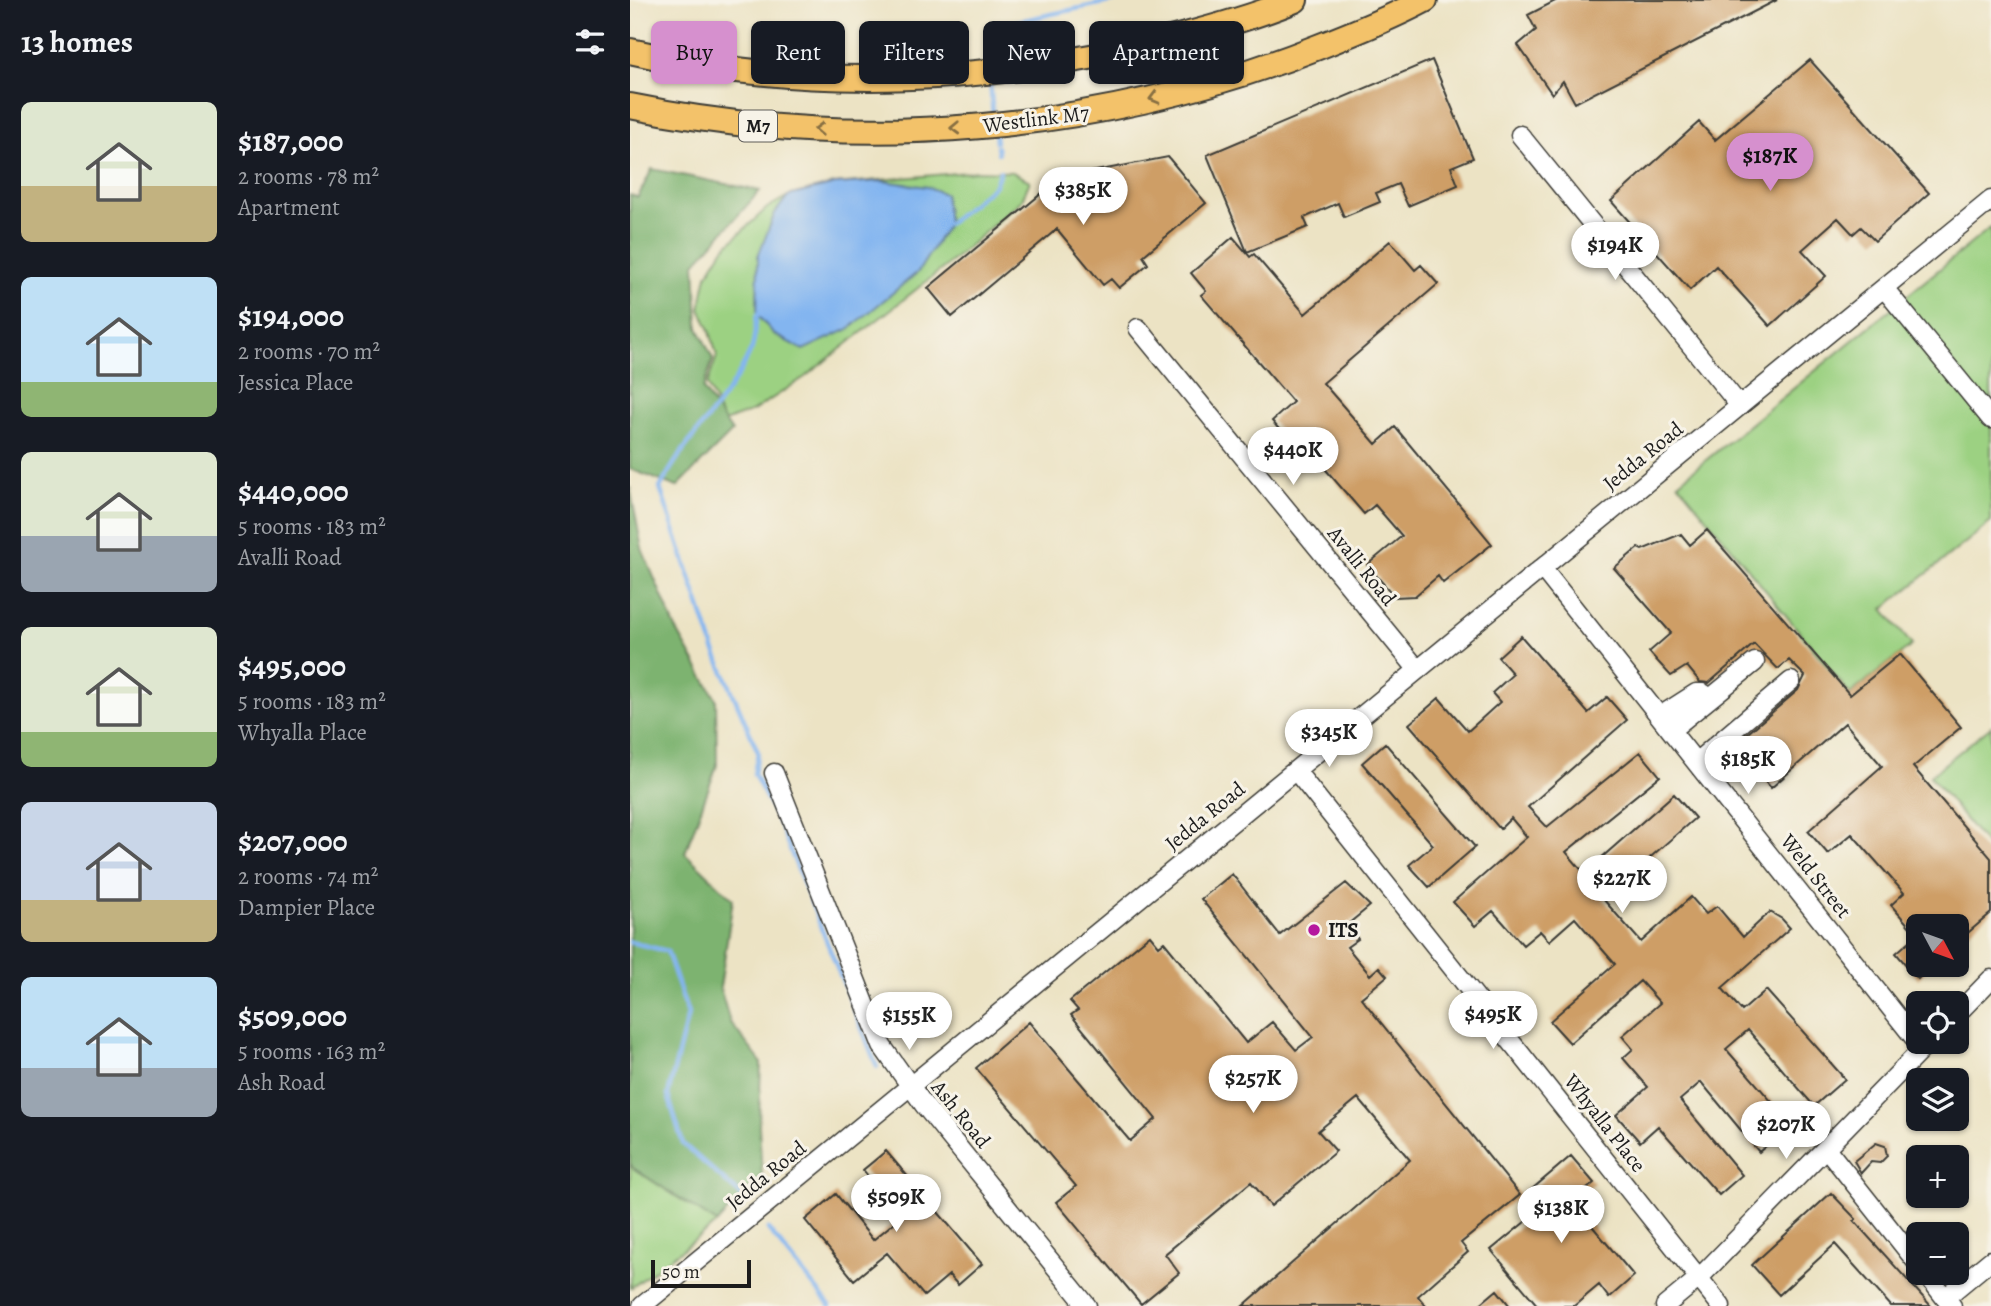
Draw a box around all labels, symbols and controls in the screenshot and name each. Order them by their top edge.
chip: Buy [651,21,737,84]
chip: Rent [751,21,845,84]
chip: Filters [859,21,969,84]
chip: New [983,21,1075,84]
chip: Apartment [1089,21,1244,84]
text: 13 homes [21,22,133,62]
icon: filters [571,23,609,61]
one-way arrow [1148,90,1160,104]
street label: Westlink M7 [980,99,1091,140]
road number: M7 [739,110,777,142]
text: $187,000 [238,121,343,161]
one-way arrow [949,121,960,136]
one-way arrow [813,122,824,137]
icon: home [77,130,161,214]
pin: $187K [1721,134,1819,193]
text: $187K [1743,140,1797,171]
text: 2 rooms · 78 m² [238,161,379,192]
pin: $385K [1034,168,1132,227]
text: $385K [1055,174,1111,205]
text: Apartment [238,192,340,223]
pin: $194K [1566,222,1664,282]
text: $194K [1587,229,1643,260]
text: $194,000 [238,296,344,336]
icon: home [77,305,161,389]
text: 2 rooms · 70 m² [238,336,380,367]
text: Jessica Place [238,367,353,398]
street label: Jedda Road [1597,415,1690,497]
pin: $440K [1244,428,1342,487]
text: $440K [1263,434,1323,465]
text: $440,000 [238,471,349,511]
icon: home [77,480,161,564]
text: 5 rooms · 183 m² [238,511,386,542]
street label: Avalli Road [1321,520,1403,612]
text: Avalli Road [238,542,342,573]
text: $495,000 [238,646,346,686]
icon: home [77,655,161,739]
text: 5 rooms · 183 m² [238,686,386,717]
pin: $345K [1280,710,1378,769]
text: $345K [1301,716,1357,747]
text: Whyalla Place [238,717,367,748]
pin: $185K [1699,736,1797,796]
text: $185K [1721,743,1775,774]
street label: Jedda Road [1159,775,1252,857]
text: $207,000 [238,821,348,861]
street label: Weld Street [1774,827,1858,924]
icon: home [77,830,161,914]
pin: $227K [1573,856,1671,915]
text: 2 rooms · 74 m² [238,861,378,892]
text: $227K [1593,862,1651,893]
text: Dampier Place [238,892,375,923]
north arrow [1906,914,1969,976]
map controls [1906,914,1969,1285]
place label: ITS [1328,916,1359,944]
marker: ITS [1306,922,1322,938]
button: locate [1906,991,1969,1054]
pin: $155K [860,992,958,1052]
pin: $495K [1444,992,1542,1051]
text: $509,000 [238,996,347,1036]
text: $495K [1464,998,1522,1029]
text: $155K [882,999,936,1030]
icon: home [77,1005,161,1089]
text: 5 rooms · 163 m² [238,1036,385,1067]
pin: $257K [1204,1056,1302,1115]
text: $257K [1225,1062,1281,1093]
text: Ash Road [238,1067,325,1098]
street label: Whyalla Place [1557,1067,1652,1178]
button: layers [1906,1068,1969,1131]
street label: Ash Road [924,1073,997,1154]
pin: $207K [1737,1102,1835,1161]
text: $207K [1757,1108,1815,1139]
street label: Jedda Road [720,1134,813,1216]
button: + [1906,1145,1969,1208]
pin: $509K [847,1174,945,1234]
text: $509K [867,1181,925,1212]
pin: $138K [1512,1186,1610,1245]
text: $138K [1534,1192,1589,1223]
button: − [1906,1222,1969,1285]
scale bar [651,1257,751,1289]
text: 50 m [662,1259,700,1285]

